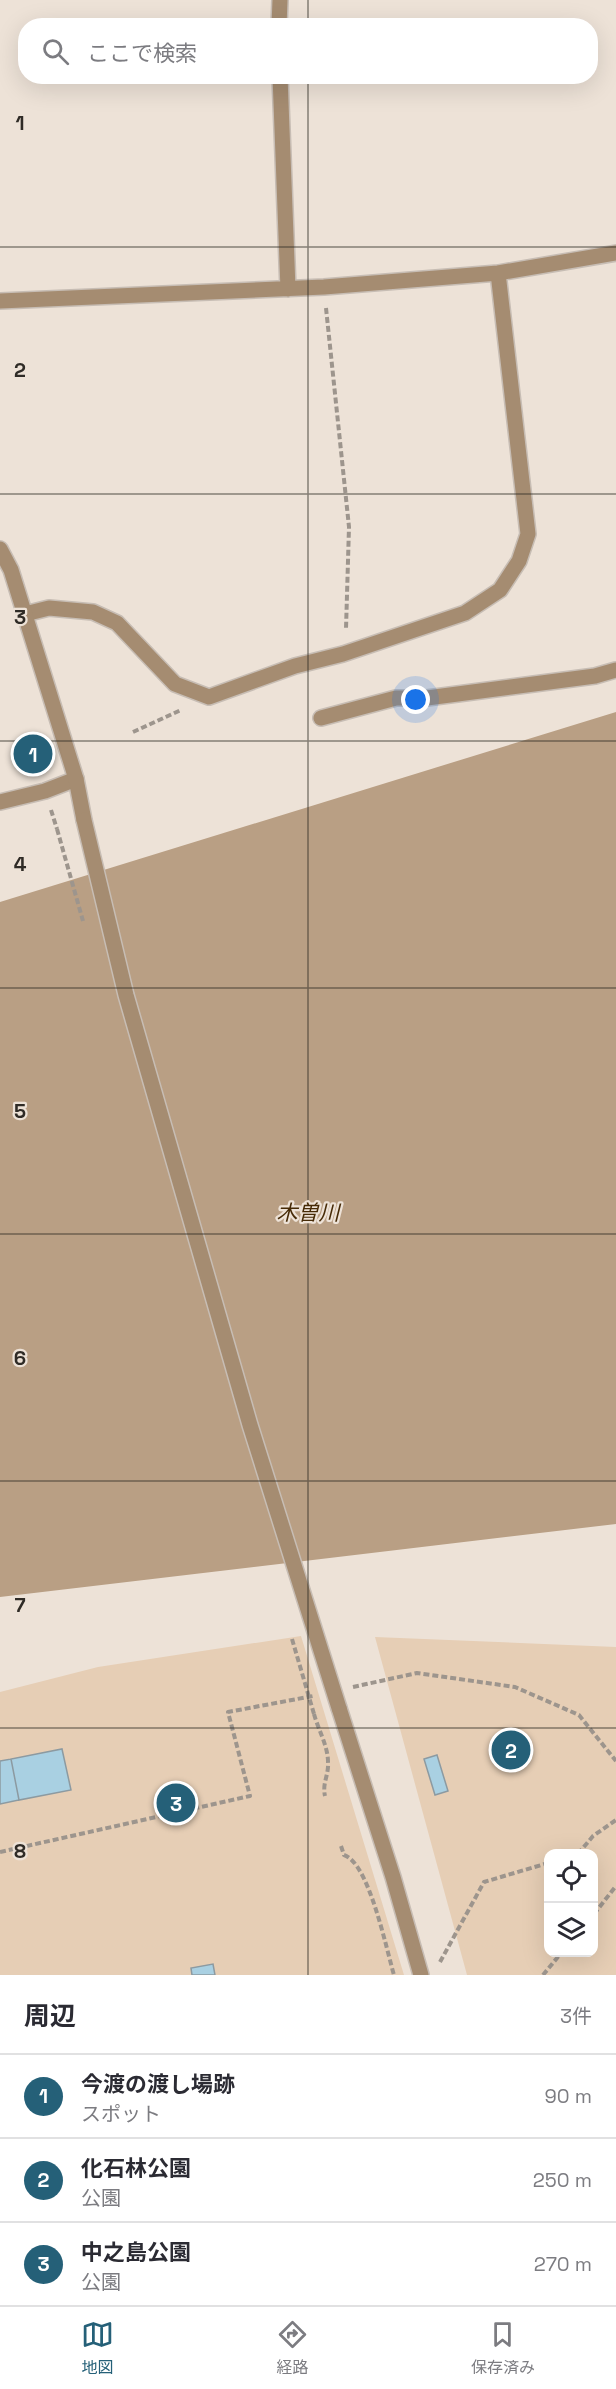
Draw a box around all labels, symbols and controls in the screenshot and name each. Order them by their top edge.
search box [18,18,598,84]
icon: search [39,35,72,68]
text: ここで検索 [87,39,197,67]
text: 1 [15,110,25,136]
text: 2 [14,357,26,383]
text: 3 [14,604,26,630]
your location [401,685,430,714]
pin: 1 [14,732,52,777]
text: 4 [14,851,27,877]
text: 5 [14,1098,26,1124]
water label: 木曽川 [277,1199,341,1226]
text: 6 [14,1345,26,1371]
text: 7 [14,1592,26,1618]
pin: 2 [492,1728,530,1772]
pin: 3 [156,1780,195,1826]
text: 8 [14,1838,26,1864]
map controls [544,1849,598,1957]
button: locate [544,1849,598,1903]
button: layers [544,1903,598,1957]
text: 周辺 [24,1999,76,2033]
text: 3件 [560,2003,592,2029]
text: 今渡の渡し場跡 [81,2070,235,2098]
text: 1 [39,2083,48,2109]
text: 90 m [545,2083,592,2109]
text: スポット [81,2101,161,2127]
text: 化石林公園 [81,2154,191,2182]
text: 2 [38,2167,49,2193]
text: 250 m [533,2167,592,2193]
text: 公園 [81,2185,121,2211]
text: 中之島公園 [81,2238,191,2266]
text: 3 [37,2251,50,2277]
text: 270 m [534,2251,592,2277]
text: 公園 [81,2269,121,2295]
tab: 地図 [81,2318,114,2378]
tab: 経路 [276,2318,309,2378]
tab: 保存済み [471,2318,535,2378]

